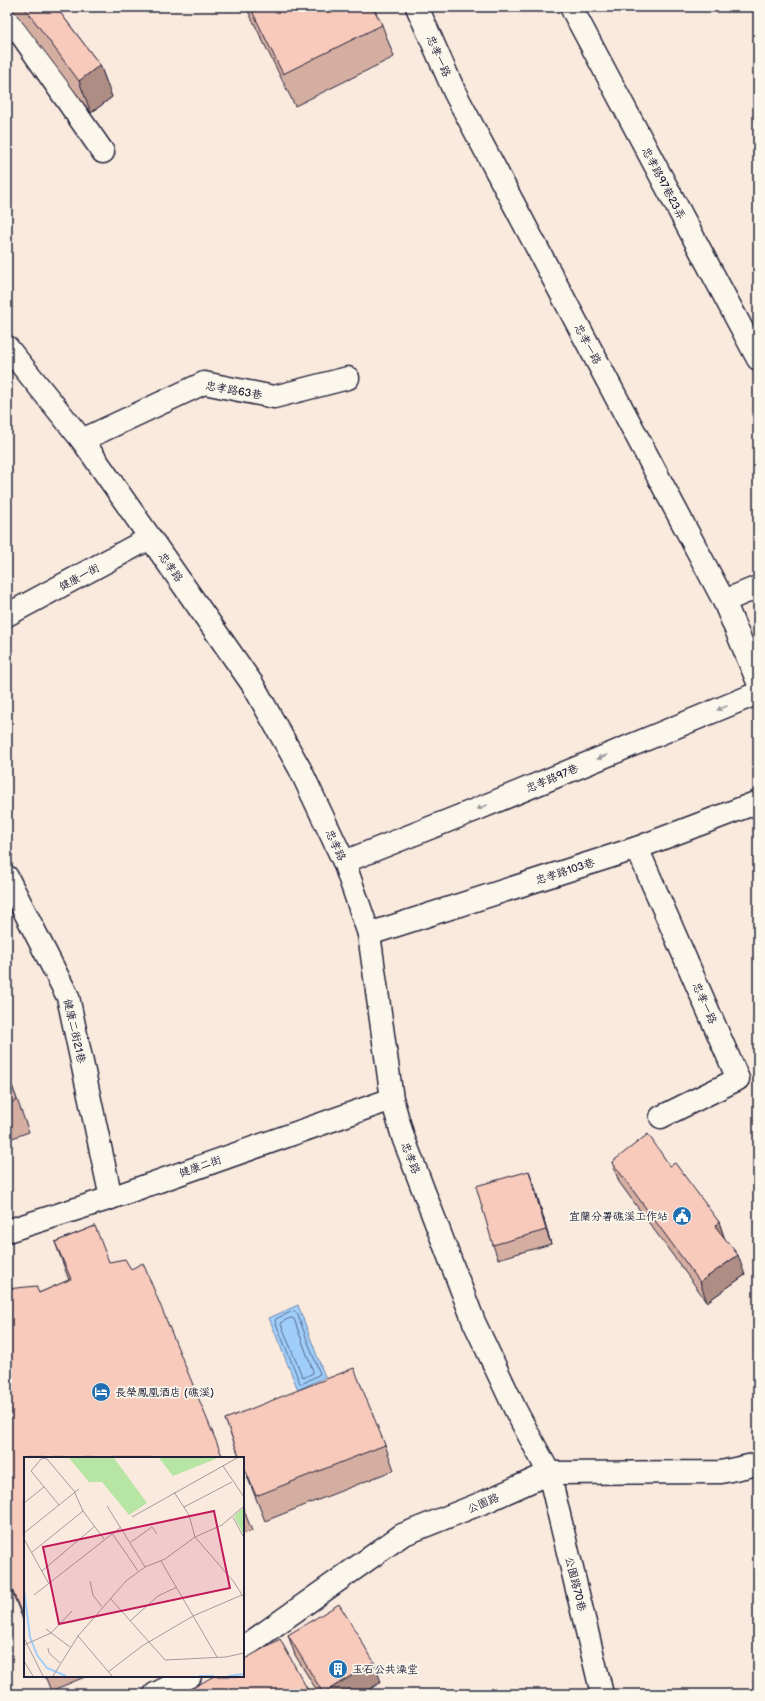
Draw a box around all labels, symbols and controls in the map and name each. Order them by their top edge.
street label: 忠孝一路 [424,33,453,79]
street label: 忠孝路97巷23弄 [639,145,688,222]
street label: 忠孝一路 [571,322,604,367]
street label: 忠孝路63巷 [204,379,263,402]
street label: 忠孝路 [156,550,185,585]
street label: 健康一街 [57,561,103,594]
one-way arrow [716,704,728,711]
one-way arrow [595,755,607,761]
street label: 忠孝路97巷 [524,762,580,795]
one-way arrow [475,805,487,811]
street label: 忠孝路 [323,828,348,863]
street label: 忠孝路103巷 [534,856,596,887]
street label: 忠孝一路 [690,980,719,1026]
street label: 健康二街21巷 [61,998,88,1065]
street label: 忠孝路 [399,1140,423,1176]
street label: 健康二街 [177,1153,224,1180]
public building icon: 宜蘭分署礁溪工作站 [671,1205,693,1227]
place label: 宜蘭分署礁溪工作站 [569,1210,668,1223]
hotel icon: 長榮鳳凰酒店 (礁溪) [90,1381,112,1403]
place label: 長榮鳳凰酒店 (礁溪) [115,1386,214,1399]
inset map [24,1457,244,1677]
street label: 公園路 [465,1491,501,1516]
street label: 公園路70巷 [562,1555,589,1613]
building icon: 玉石公共澡堂 [327,1658,349,1680]
place label: 玉石公共澡堂 [352,1663,418,1676]

